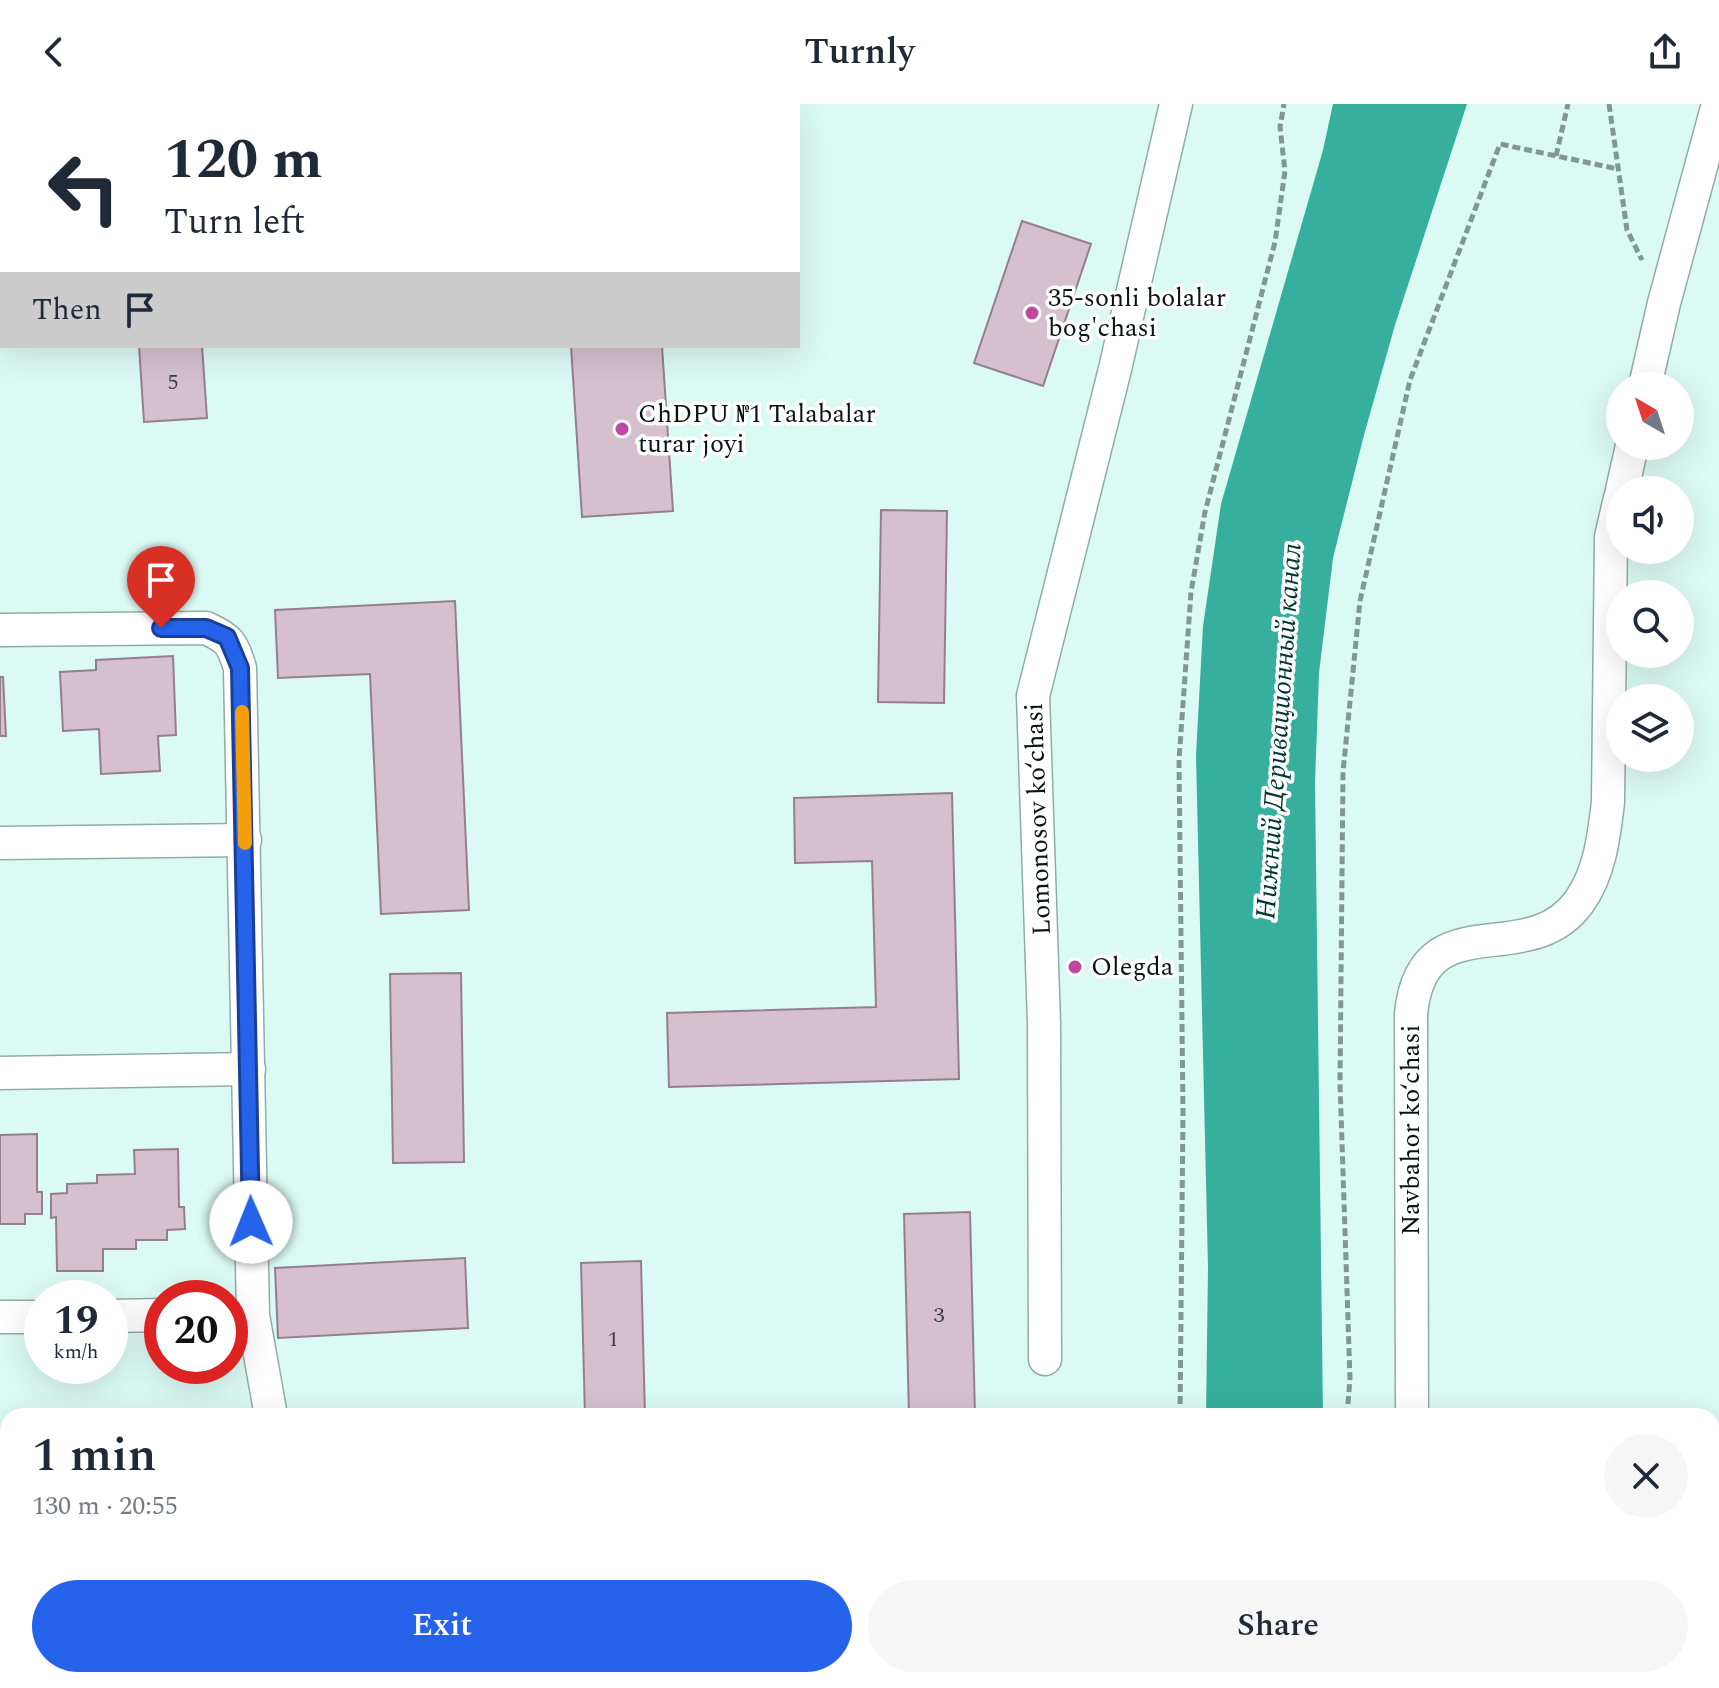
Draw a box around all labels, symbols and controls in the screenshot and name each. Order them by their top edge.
text: Turnly [804,25,915,80]
icon: back [32,30,76,74]
icon: share [1643,30,1687,74]
text: 120 m [164,118,323,203]
icon: left [32,136,136,240]
text: Turn left [164,195,305,250]
place label: 35-sonli bolalar bog'chasi [1048,278,1226,348]
text: Then [32,287,102,333]
icon: arrive [118,288,162,332]
marker: 35-sonli bolalar bog'chasi [1023,304,1041,322]
house number: 5 [167,366,179,399]
north arrow [1606,372,1694,460]
map controls [1606,372,1694,772]
place label: ChDPU №1 Talabalar turar joyi [638,394,876,464]
marker: ChDPU №1 Talabalar turar joyi [613,420,631,438]
button: sound [1606,476,1694,564]
water label: Нижний Деривационный канал [1244,541,1314,921]
pin [127,546,195,628]
icon: arrive [139,558,183,602]
button: search [1606,580,1694,668]
button: layers [1606,684,1694,772]
street label: Lomonosov ko‘chasi [1014,702,1062,936]
place label: Olegda [1091,947,1174,987]
marker: Olegda [1066,958,1084,976]
street label: Navbahor ko‘chasi [1391,1024,1431,1236]
position arrow [209,1180,293,1264]
speed limit sign: 20 [144,1280,248,1384]
text: 19 [54,1291,98,1352]
house number: 3 [933,1299,945,1332]
house number: 1 [607,1323,619,1356]
text: km/h [54,1337,99,1367]
text: 1 min [32,1419,157,1492]
button: close [1604,1434,1688,1518]
text: 130 m · 20:55 [32,1486,178,1526]
button: Exit [32,1580,852,1672]
button: Share [868,1580,1688,1672]

